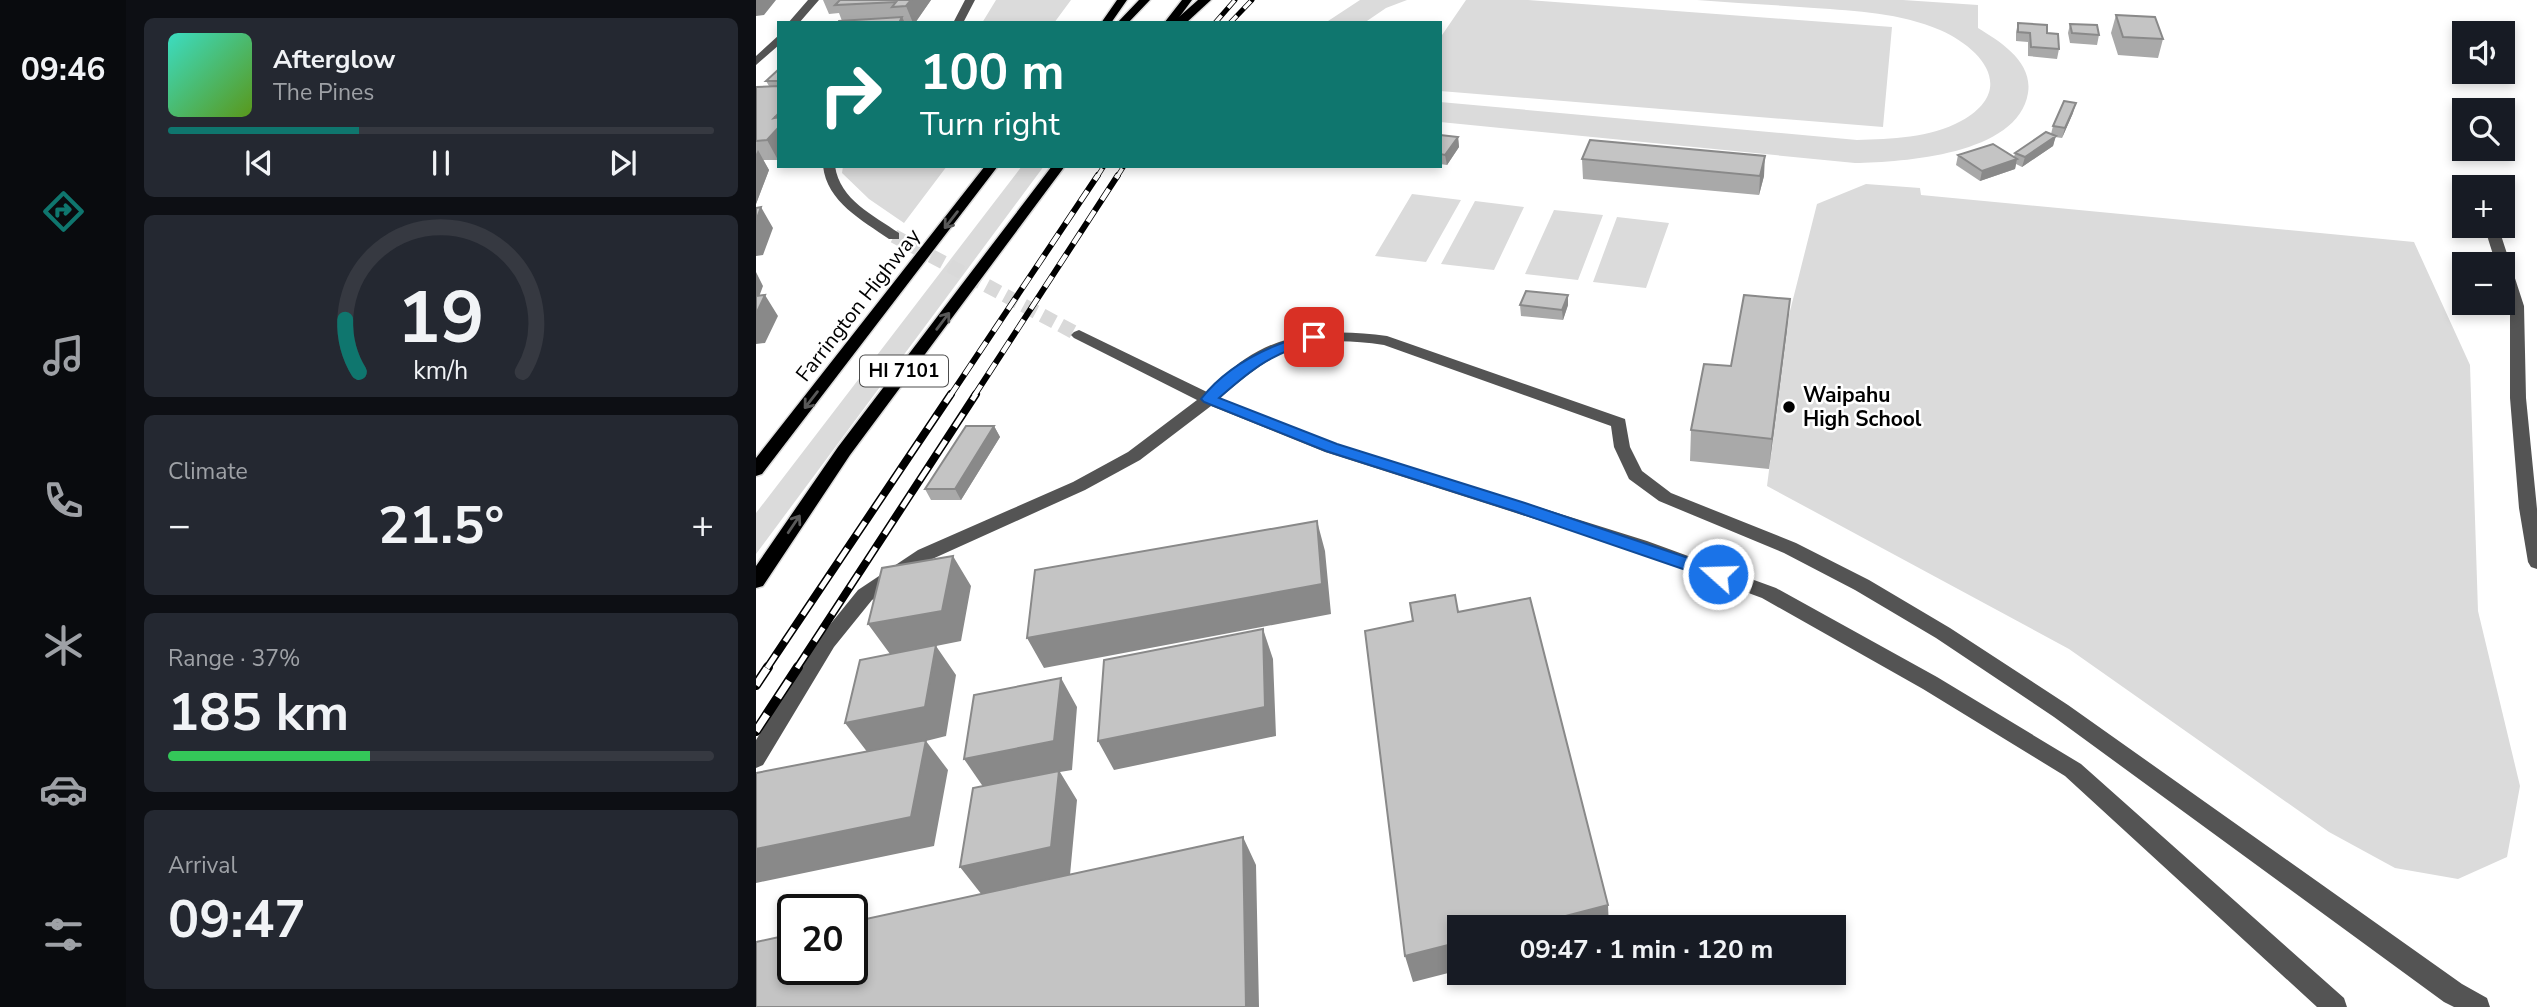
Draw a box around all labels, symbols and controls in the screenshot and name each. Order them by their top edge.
map controls [2452,21,2515,315]
button: sound [2452,21,2515,84]
text: 100 m [920,39,1064,106]
text: Afterglow [273,42,396,77]
text: 09:46 [21,48,105,91]
icon: right [805,49,896,140]
text: The Pines [273,77,374,108]
button: search [2452,98,2515,161]
text: Turn right [920,103,1060,146]
icon: previous [240,144,278,182]
icon: pause [422,144,460,182]
icon: next [604,144,642,182]
button: + [2452,175,2515,238]
icon: directions [39,187,88,236]
one-way arrow [943,211,958,229]
street label: Farrington Highway [789,223,927,387]
button: − [2452,252,2515,315]
text: 19 [397,269,485,369]
pin [1284,307,1344,367]
one-way arrow [935,312,950,330]
icon: arrive [1295,318,1333,356]
icon: music [39,331,88,380]
text: km/h [413,354,469,388]
road number: HI 7101 [860,356,948,386]
place label: Waipahu High School [1803,381,1922,433]
one-way arrow [804,390,819,408]
marker: Waipahu High School [1781,399,1797,415]
text: Climate [168,456,248,487]
icon: phone [39,476,88,525]
text: 21.5° [378,490,504,561]
text: − [168,500,191,551]
text: + [691,500,714,551]
one-way arrow [787,515,801,534]
position arrow [1681,537,1755,611]
icon: climate [39,621,88,670]
text: Range · 37% [168,643,300,674]
text: 185 km [168,677,349,748]
icon: car [39,765,88,814]
text: Arrival [168,850,237,881]
text: 09:47 [168,884,306,955]
speed limit sign: 20 [777,894,868,985]
icon: filters [39,910,88,959]
text: 09:47 · 1 min · 120 m [1520,932,1773,967]

